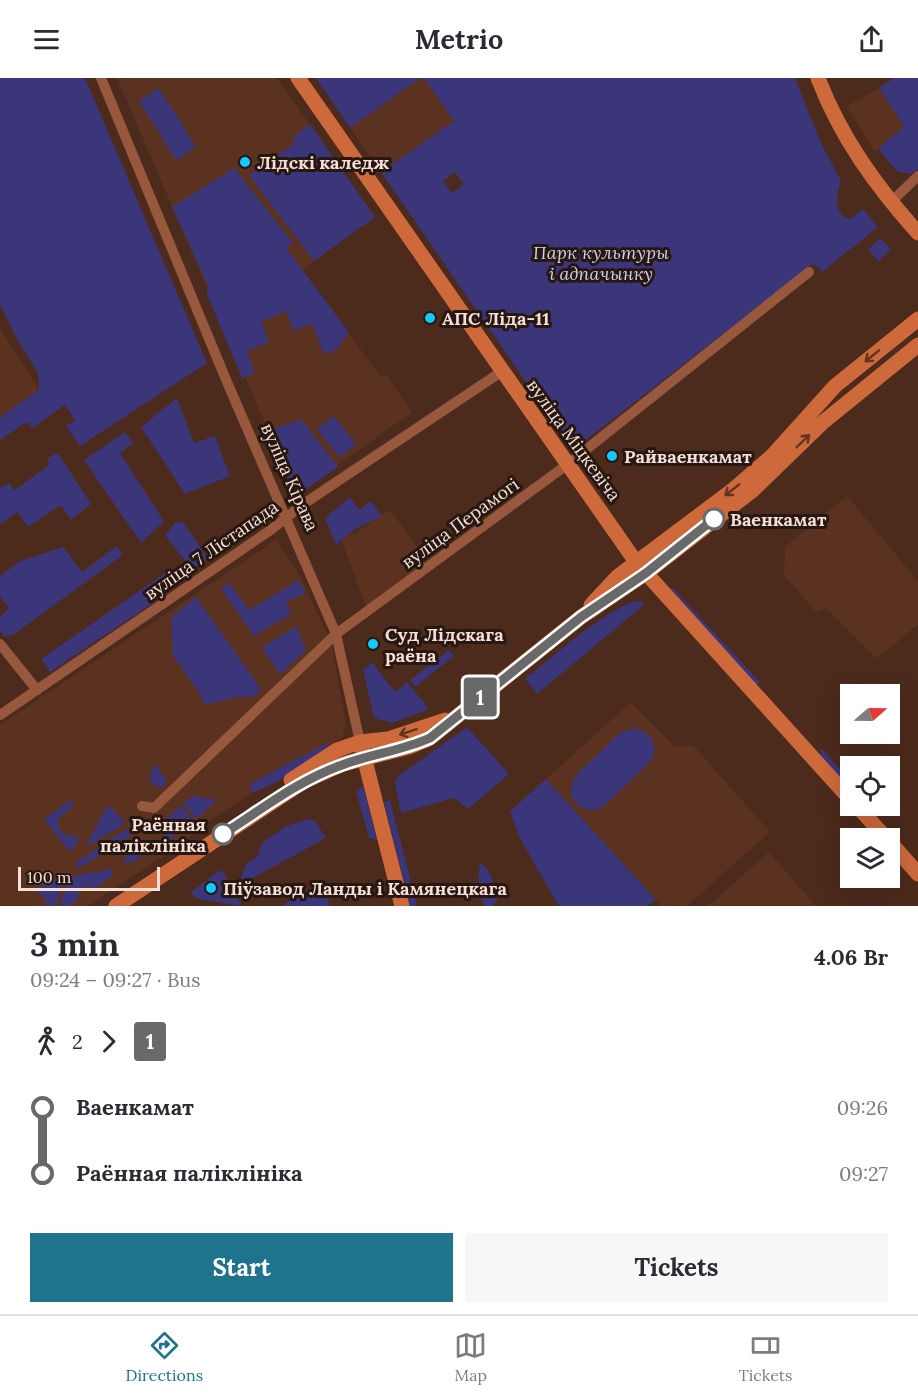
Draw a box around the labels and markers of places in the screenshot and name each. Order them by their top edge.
place label: Лідскі каледж [257,151,389,174]
marker: Лідскі каледж [238,155,252,169]
place label: АПС Ліда-11 [442,307,550,330]
marker: АПС Ліда-11 [423,311,437,325]
place label: Райваенкамат [624,445,752,468]
marker: Райваенкамат [605,449,619,463]
marker: Ваенкамат [703,508,725,530]
place label: Ваенкамат [730,508,827,531]
place label: Суд Лідскага раёна [385,623,504,667]
marker: Суд Лідскага раёна [366,637,380,651]
place label: Раённая паліклініка [100,813,207,857]
marker: Раённая паліклініка [212,823,234,845]
place label: Піўзавод Ланды і Камянецкага [223,877,507,900]
marker: Піўзавод Ланды і Камянецкага [204,881,218,895]

